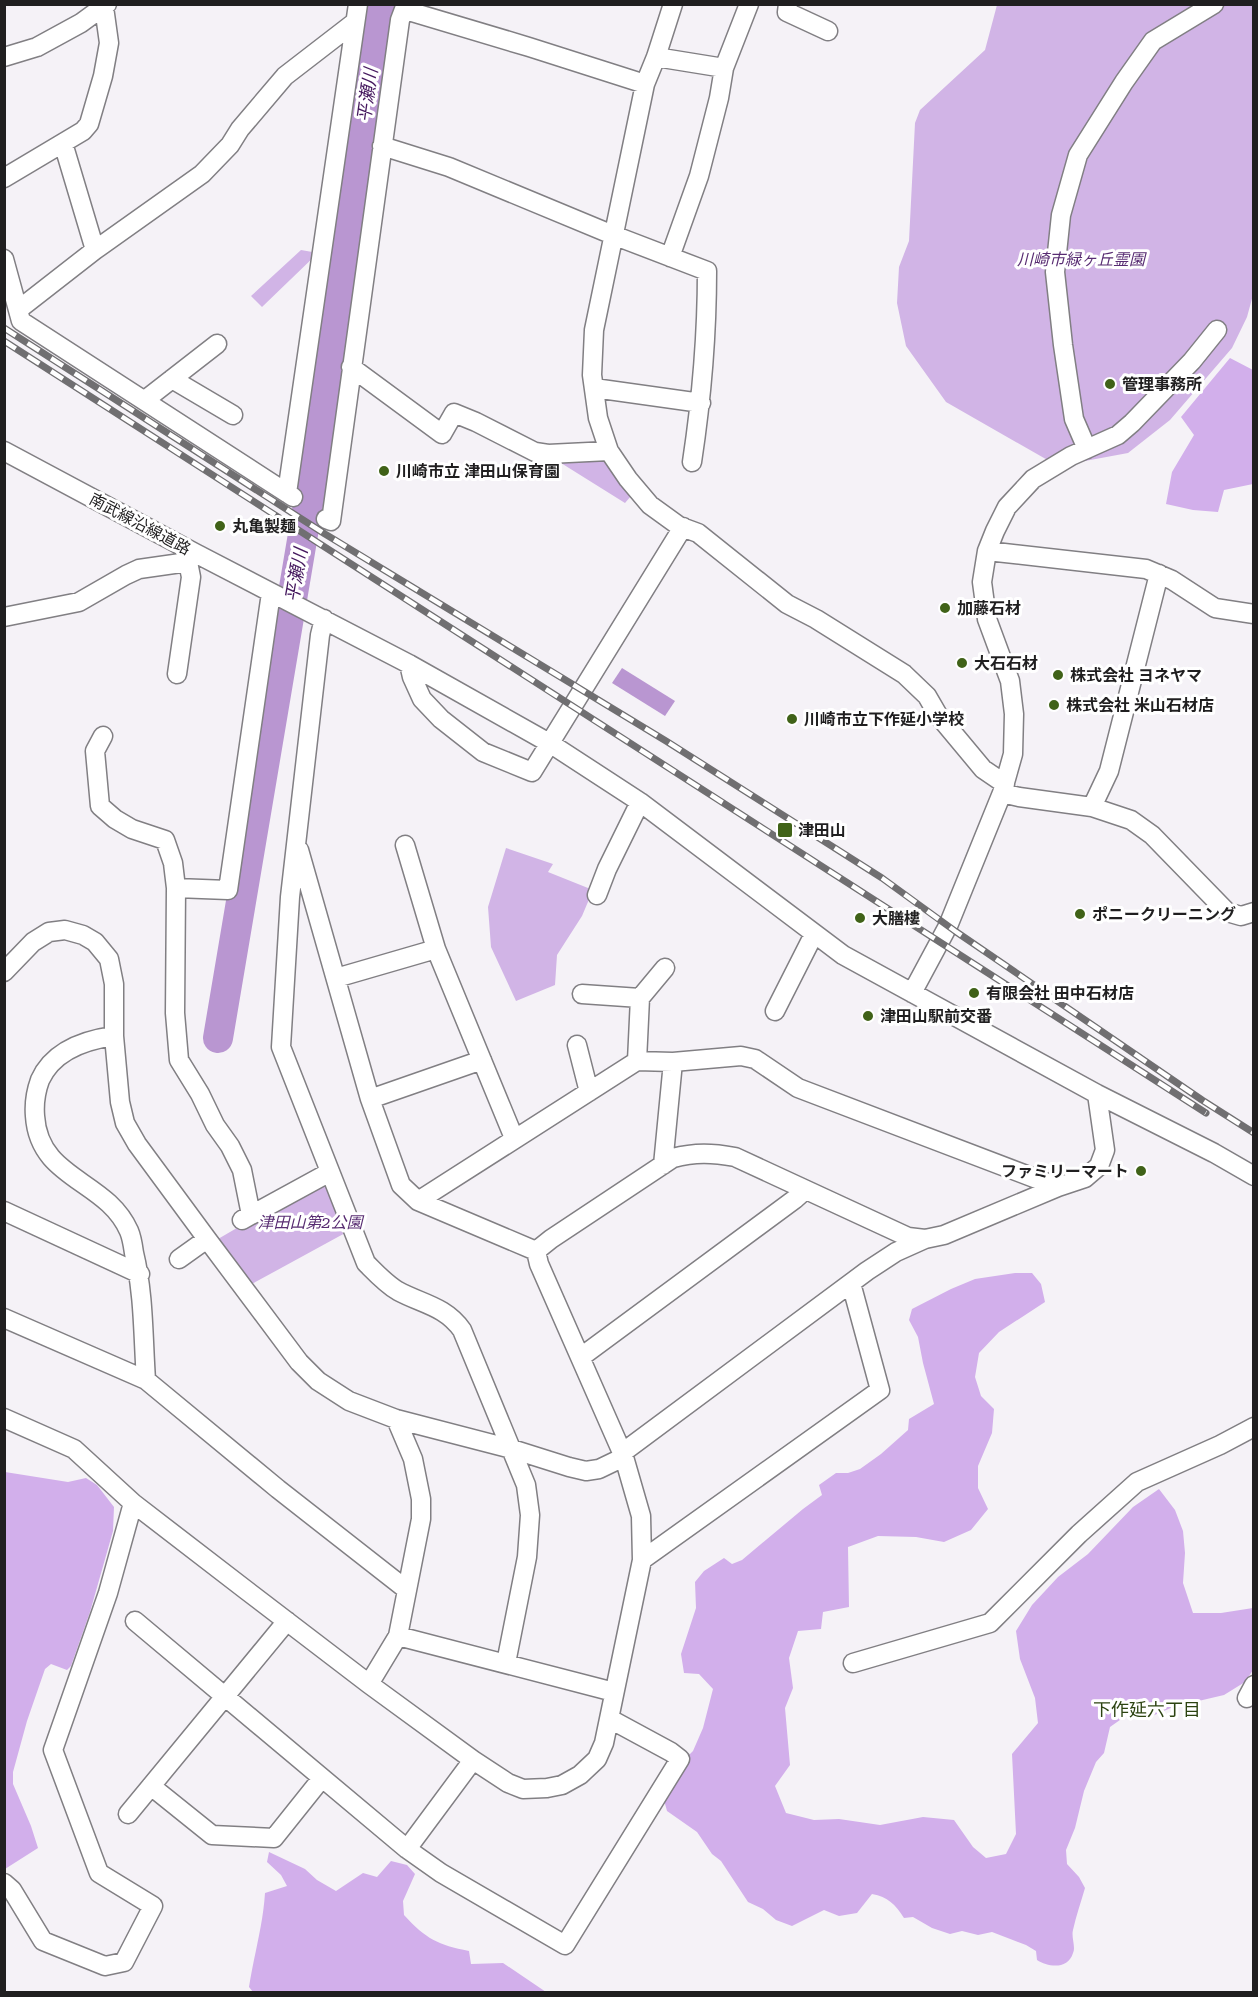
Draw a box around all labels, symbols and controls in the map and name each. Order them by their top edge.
water label: 平瀬川 [353,65,381,123]
park label: 川崎市緑ヶ丘霊園 [1017,250,1147,269]
place label: 管理事務所 [1122,375,1202,394]
marker: 管理事務所 [1103,377,1117,391]
place label: 川崎市立 津田山保育園 [396,462,560,481]
marker: 川崎市立 津田山保育園 [377,464,391,478]
street label: 南武線沿線道路 [86,489,194,559]
place label: 丸亀製麺 [232,517,296,536]
marker: 丸亀製麺 [213,519,227,533]
water label: 平瀬川 [281,545,311,603]
place label: 加藤石材 [957,599,1021,618]
marker: 加藤石材 [938,601,952,615]
place label: 大石石材 [974,654,1038,673]
marker: 大石石材 [955,656,969,670]
place label: 株式会社 ヨネヤマ [1070,666,1202,685]
marker: 株式会社 ヨネヤマ [1051,668,1065,682]
place label: 株式会社 米山石材店 [1066,696,1214,715]
marker: 株式会社 米山石材店 [1047,698,1061,712]
place label: 川崎市立下作延小学校 [804,710,964,729]
marker: 川崎市立下作延小学校 [785,712,799,726]
marker: 津田山 [776,821,794,839]
place label: 津田山 [798,821,846,840]
place label: ポニークリーニング [1092,905,1236,924]
marker: ポニークリーニング [1073,907,1087,921]
place label: 大膳樓 [872,909,920,928]
marker: 大膳樓 [853,911,867,925]
place label: 有限会社 田中石材店 [986,984,1134,1003]
marker: 有限会社 田中石材店 [967,986,981,1000]
place label: 津田山駅前交番 [880,1007,992,1026]
marker: 津田山駅前交番 [861,1009,875,1023]
place label: ファミリーマート [1001,1162,1129,1181]
marker: ファミリーマート [1134,1164,1148,1178]
park label: 津田山第2公園 [258,1213,364,1232]
district label: 下作延六丁目 [1093,1699,1201,1720]

